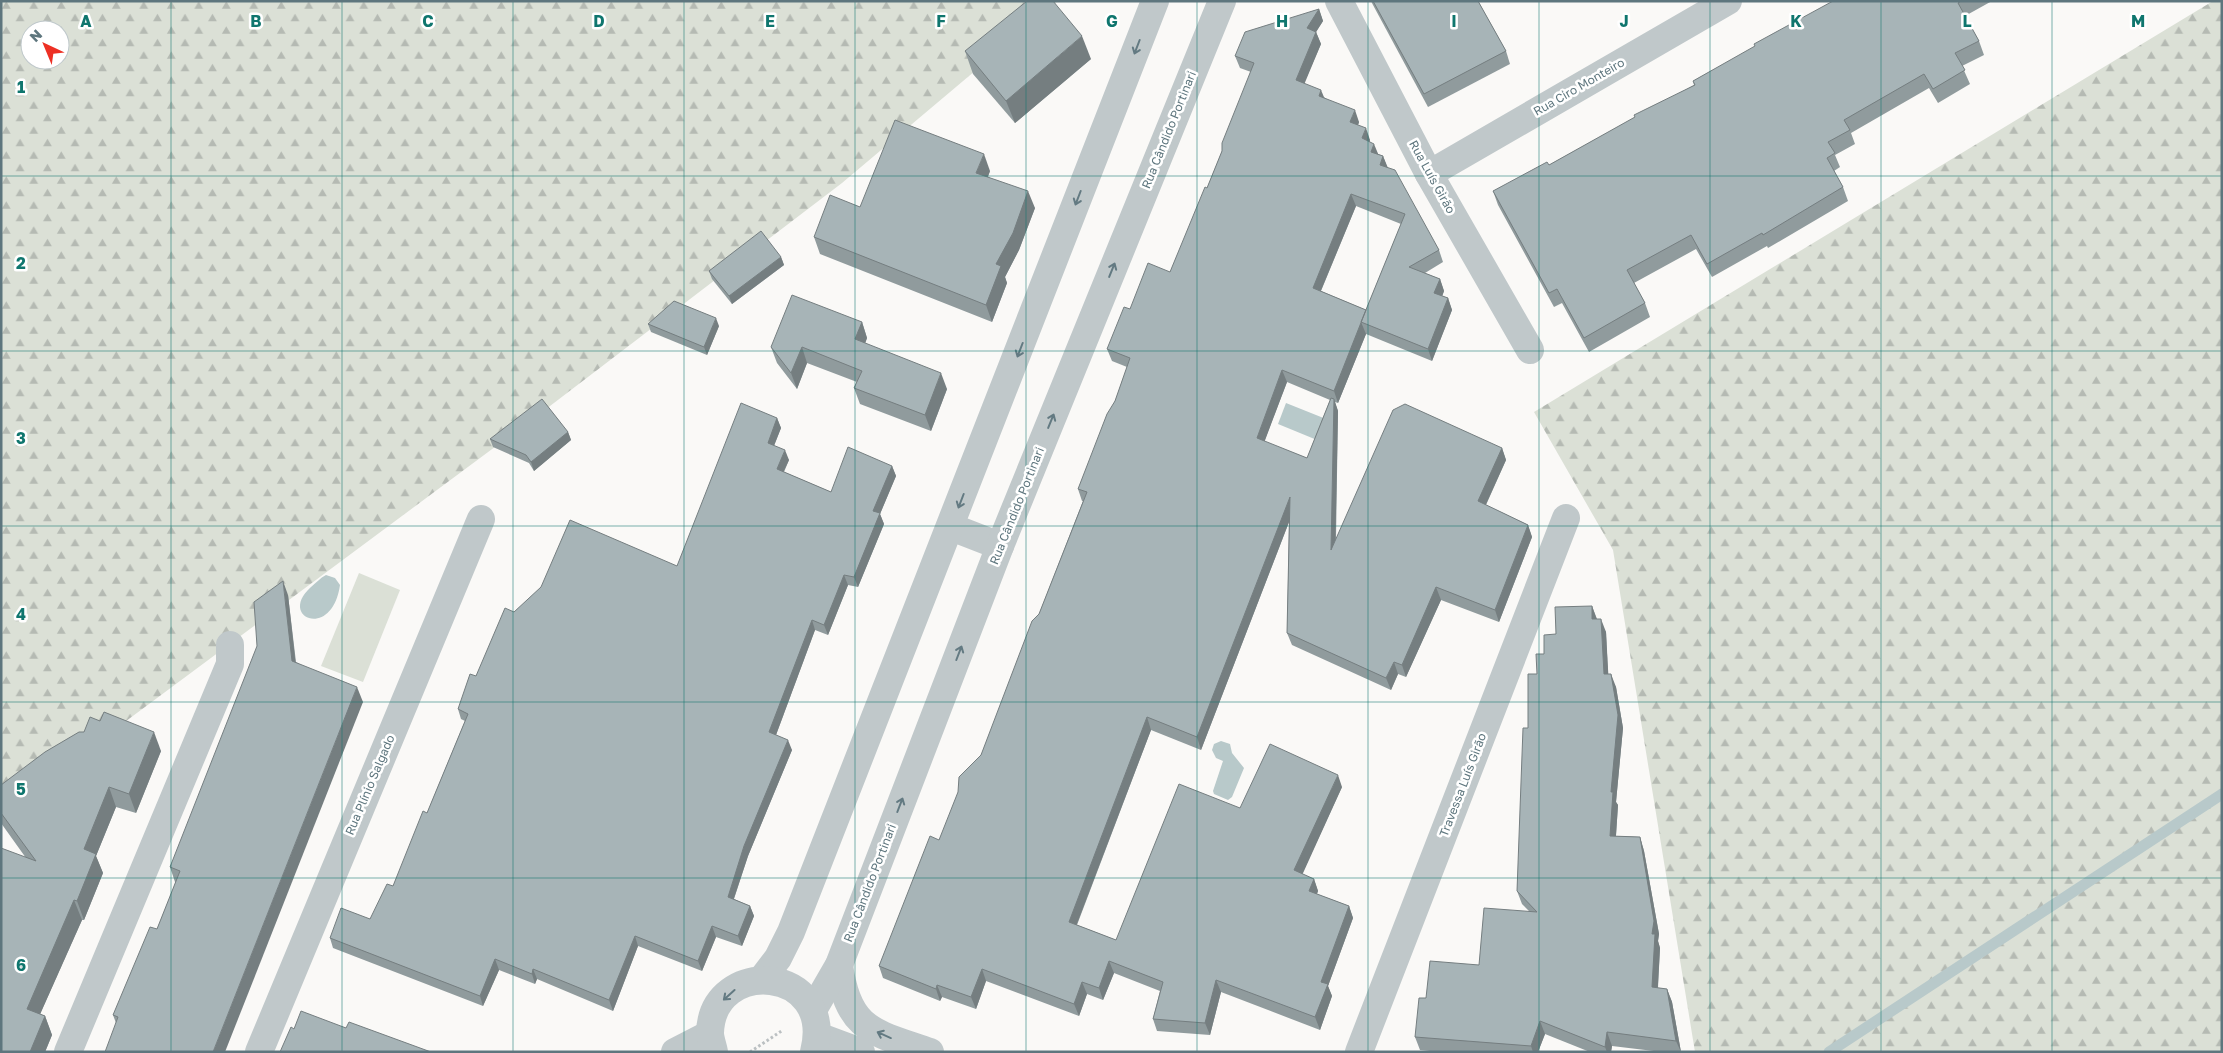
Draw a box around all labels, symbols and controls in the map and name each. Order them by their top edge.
text: A [80,11,92,31]
text: B [250,11,262,31]
text: C [422,11,434,31]
text: D [593,11,605,31]
text: E [765,11,775,31]
text: F [936,11,946,31]
text: G [1106,11,1118,31]
text: H [1276,11,1288,31]
text: I [1451,11,1457,31]
text: J [1619,11,1629,31]
text: K [1790,11,1802,31]
text: L [1962,11,1972,31]
text: M [2131,11,2145,31]
north arrow [20,20,70,70]
text: N [26,25,45,45]
one-way arrow [1132,39,1141,54]
street label: Rua Ciro Monteiro [1531,54,1627,119]
street label: Rua Cândido Portinari [1138,69,1199,191]
text: 1 [17,77,25,97]
street label: Rua Luís Girão [1406,137,1459,216]
one-way arrow [1073,190,1083,205]
text: 2 [16,253,26,273]
one-way arrow [1108,263,1117,278]
one-way arrow [1015,342,1024,357]
one-way arrow [1047,414,1056,429]
text: 3 [16,428,26,448]
street label: Rua Cândido Portinari [986,445,1047,567]
one-way arrow [956,493,965,508]
text: 4 [16,604,26,624]
one-way arrow [955,646,964,661]
street label: Travessa Luís Girão [1436,731,1489,839]
street label: Rua Plínio Salgado [342,732,397,837]
text: 5 [16,779,26,799]
one-way arrow [896,798,905,813]
street label: Rua Cândido Portinari [840,822,899,944]
text: 6 [16,955,26,975]
one-way arrow [722,989,735,1001]
one-way arrow [877,1029,892,1039]

